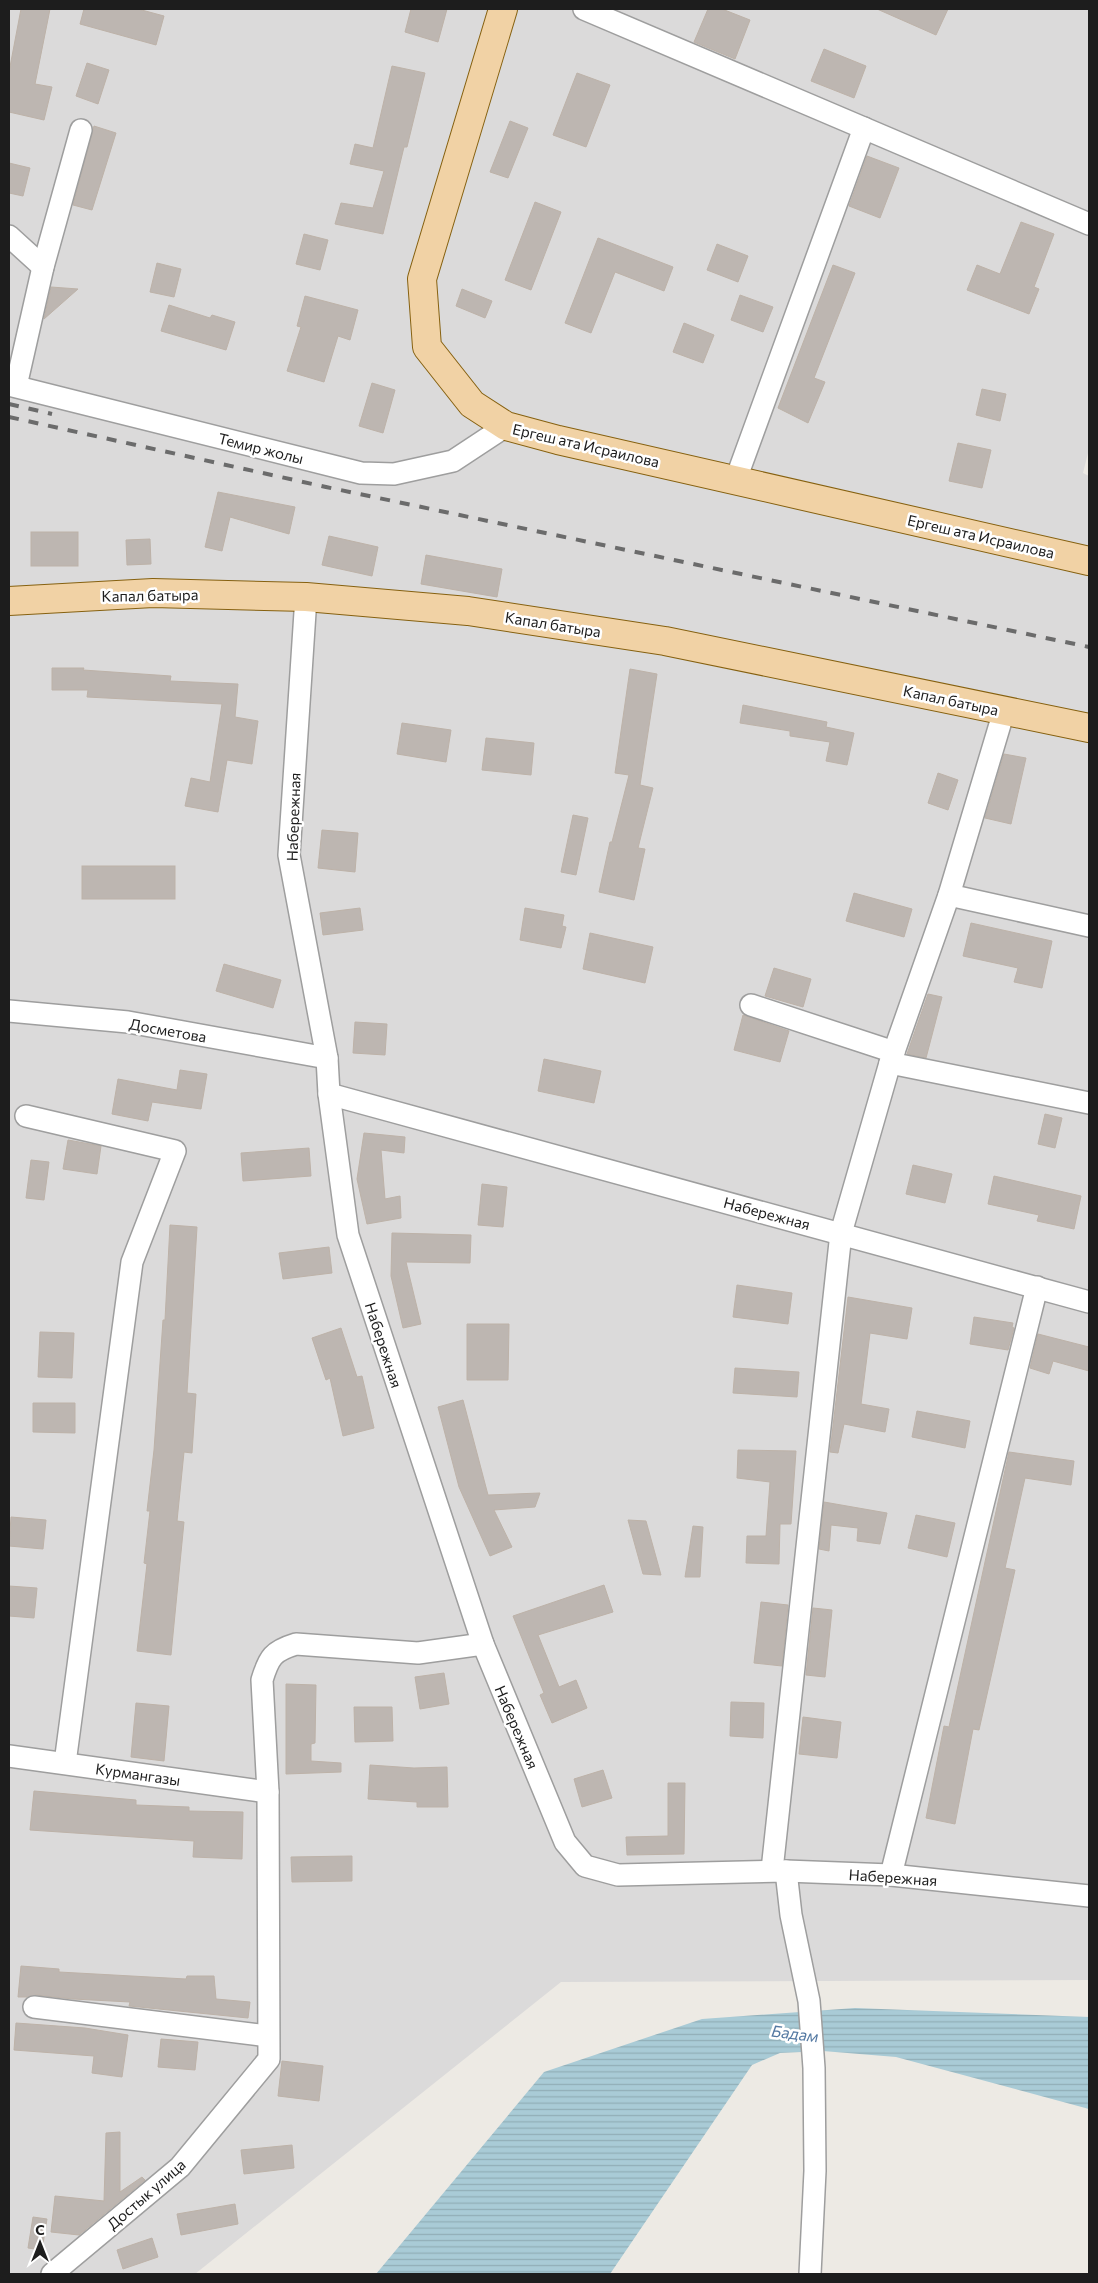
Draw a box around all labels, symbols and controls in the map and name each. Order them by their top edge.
street label: Ергеш ата Исраилова [511,419,661,471]
street label: Темир жолы [217,429,305,467]
street label: Ергеш ата Исраилова [906,510,1056,562]
street label: Капал батыра [101,585,199,605]
street label: Капал батыра [504,608,602,640]
street label: Капал батыра [902,681,1000,719]
street label: Набережная [282,772,304,862]
street label: Досметова [128,1014,208,1046]
street label: Набережная [722,1193,812,1233]
street label: Набережная [362,1300,406,1390]
street label: Набережная [491,1683,543,1771]
street label: Курмангазы [94,1759,182,1789]
street label: Набережная [848,1865,938,1889]
water label: Бадам [770,2021,820,2045]
street label: Достык улица [103,2155,189,2233]
north arrow [15,2218,65,2268]
text: С [35,2221,45,2238]

